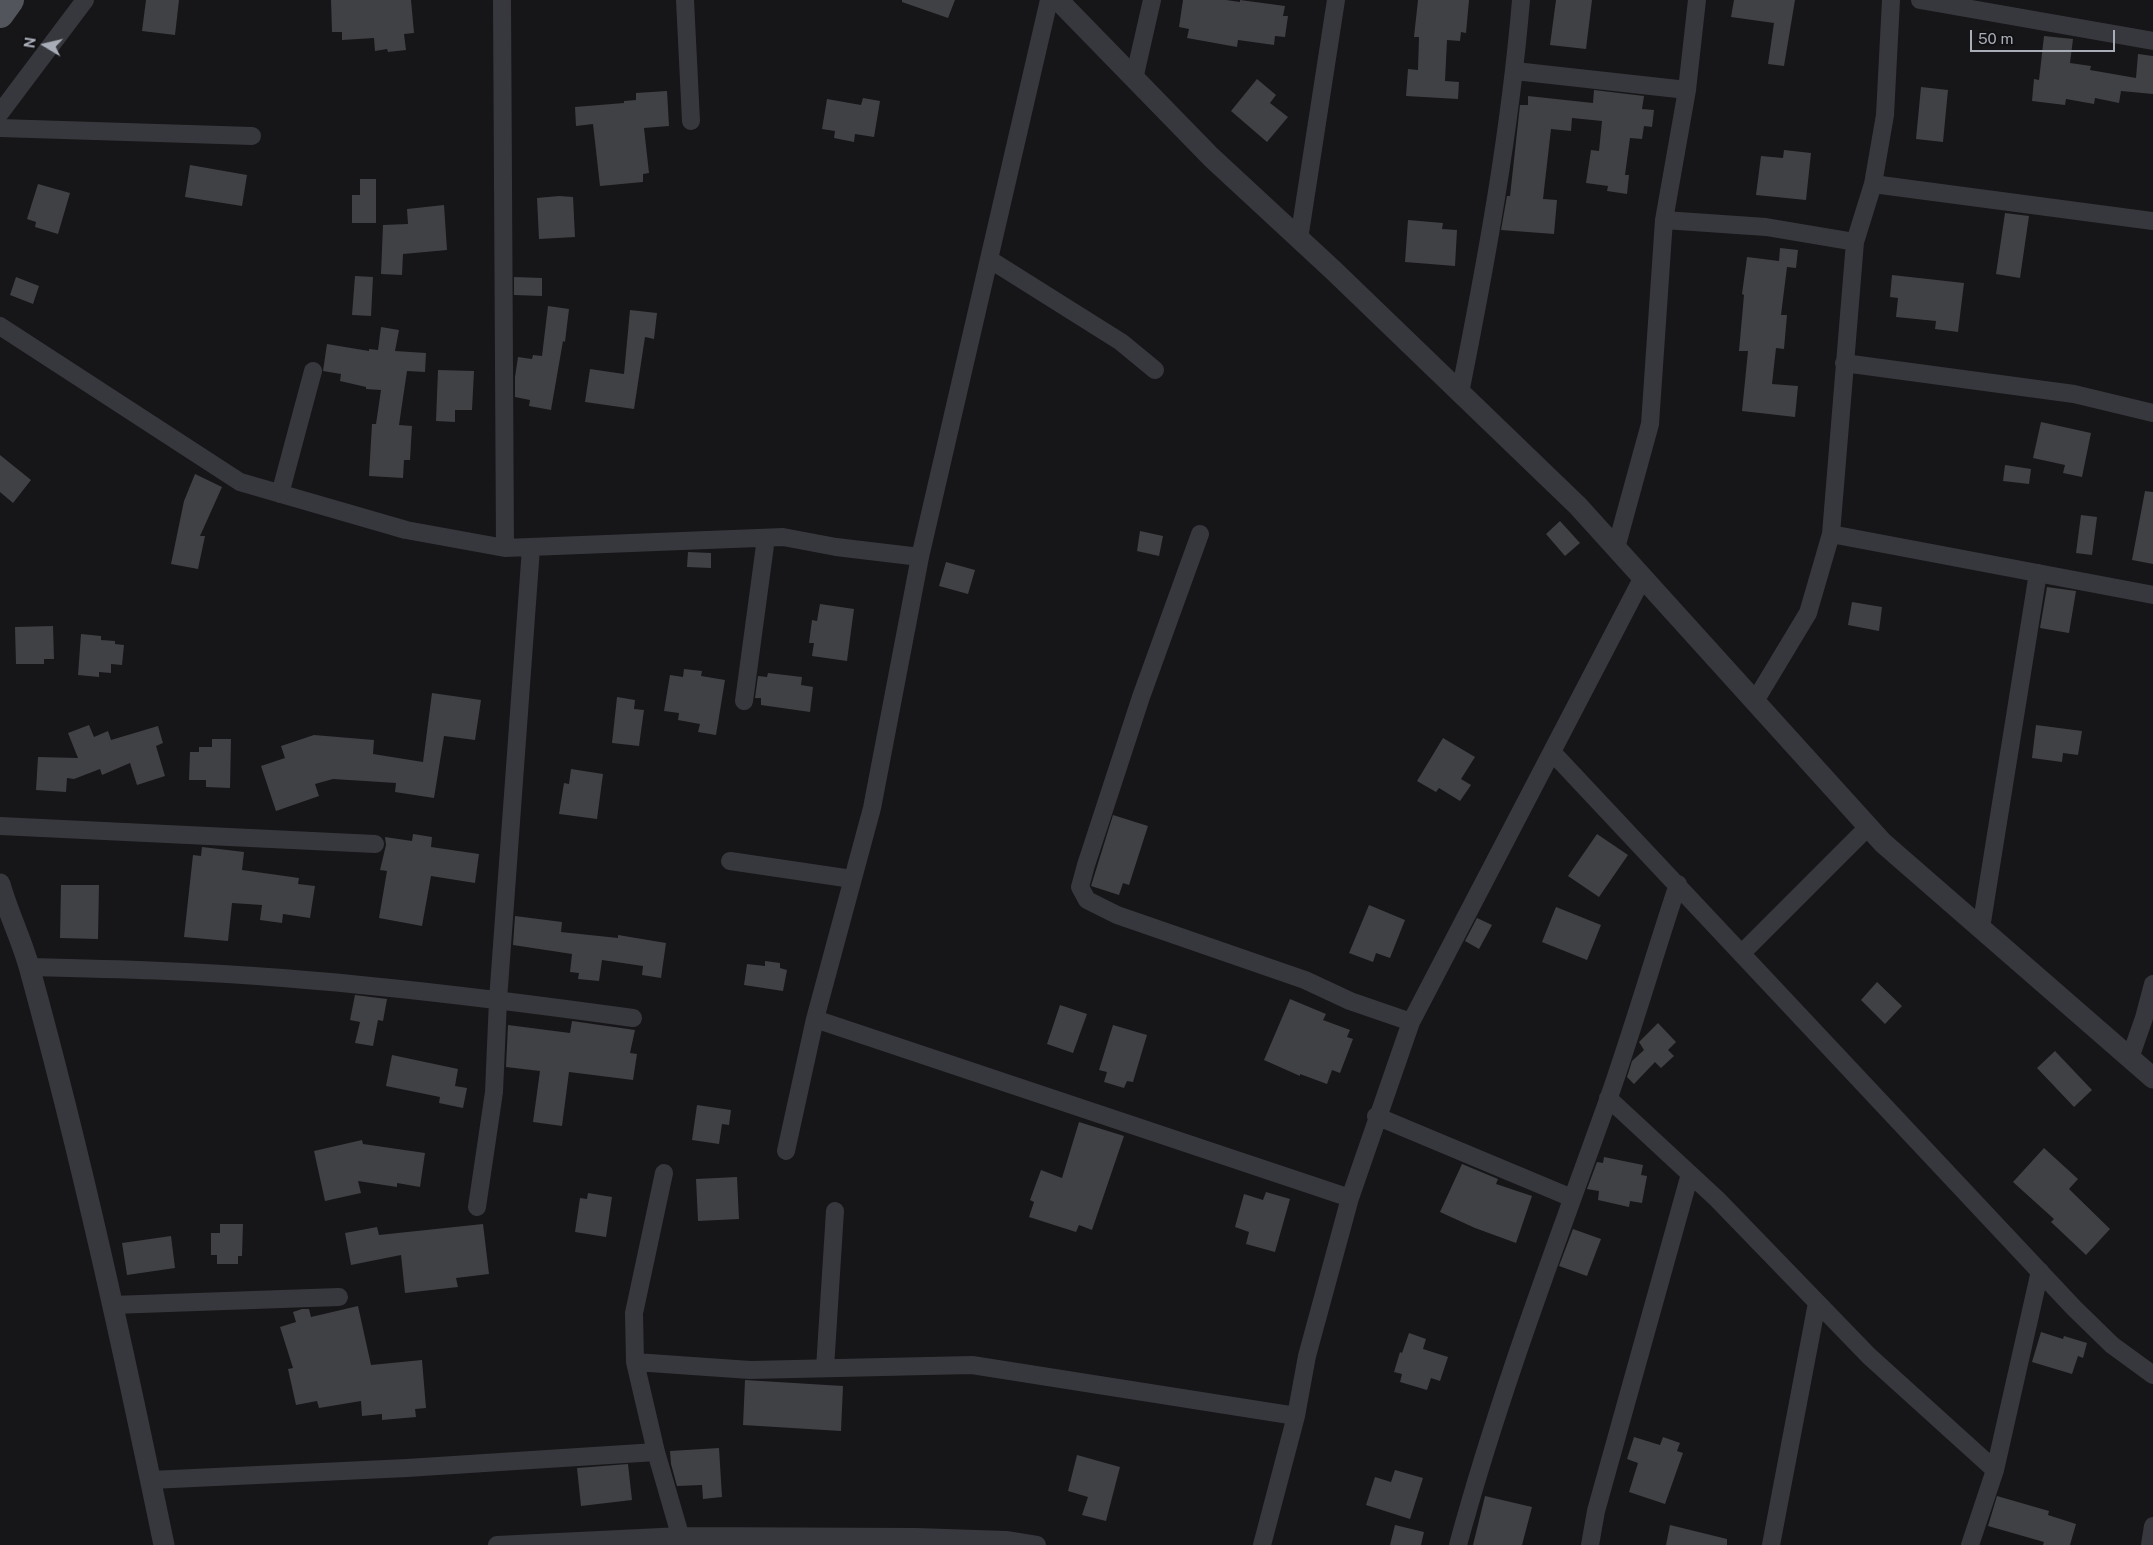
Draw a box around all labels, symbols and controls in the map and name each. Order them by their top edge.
north arrow [20,20,70,70]
scale bar [1973,20,2118,52]
text: 50 m [1978,30,2013,47]
text: N [21,36,39,49]

